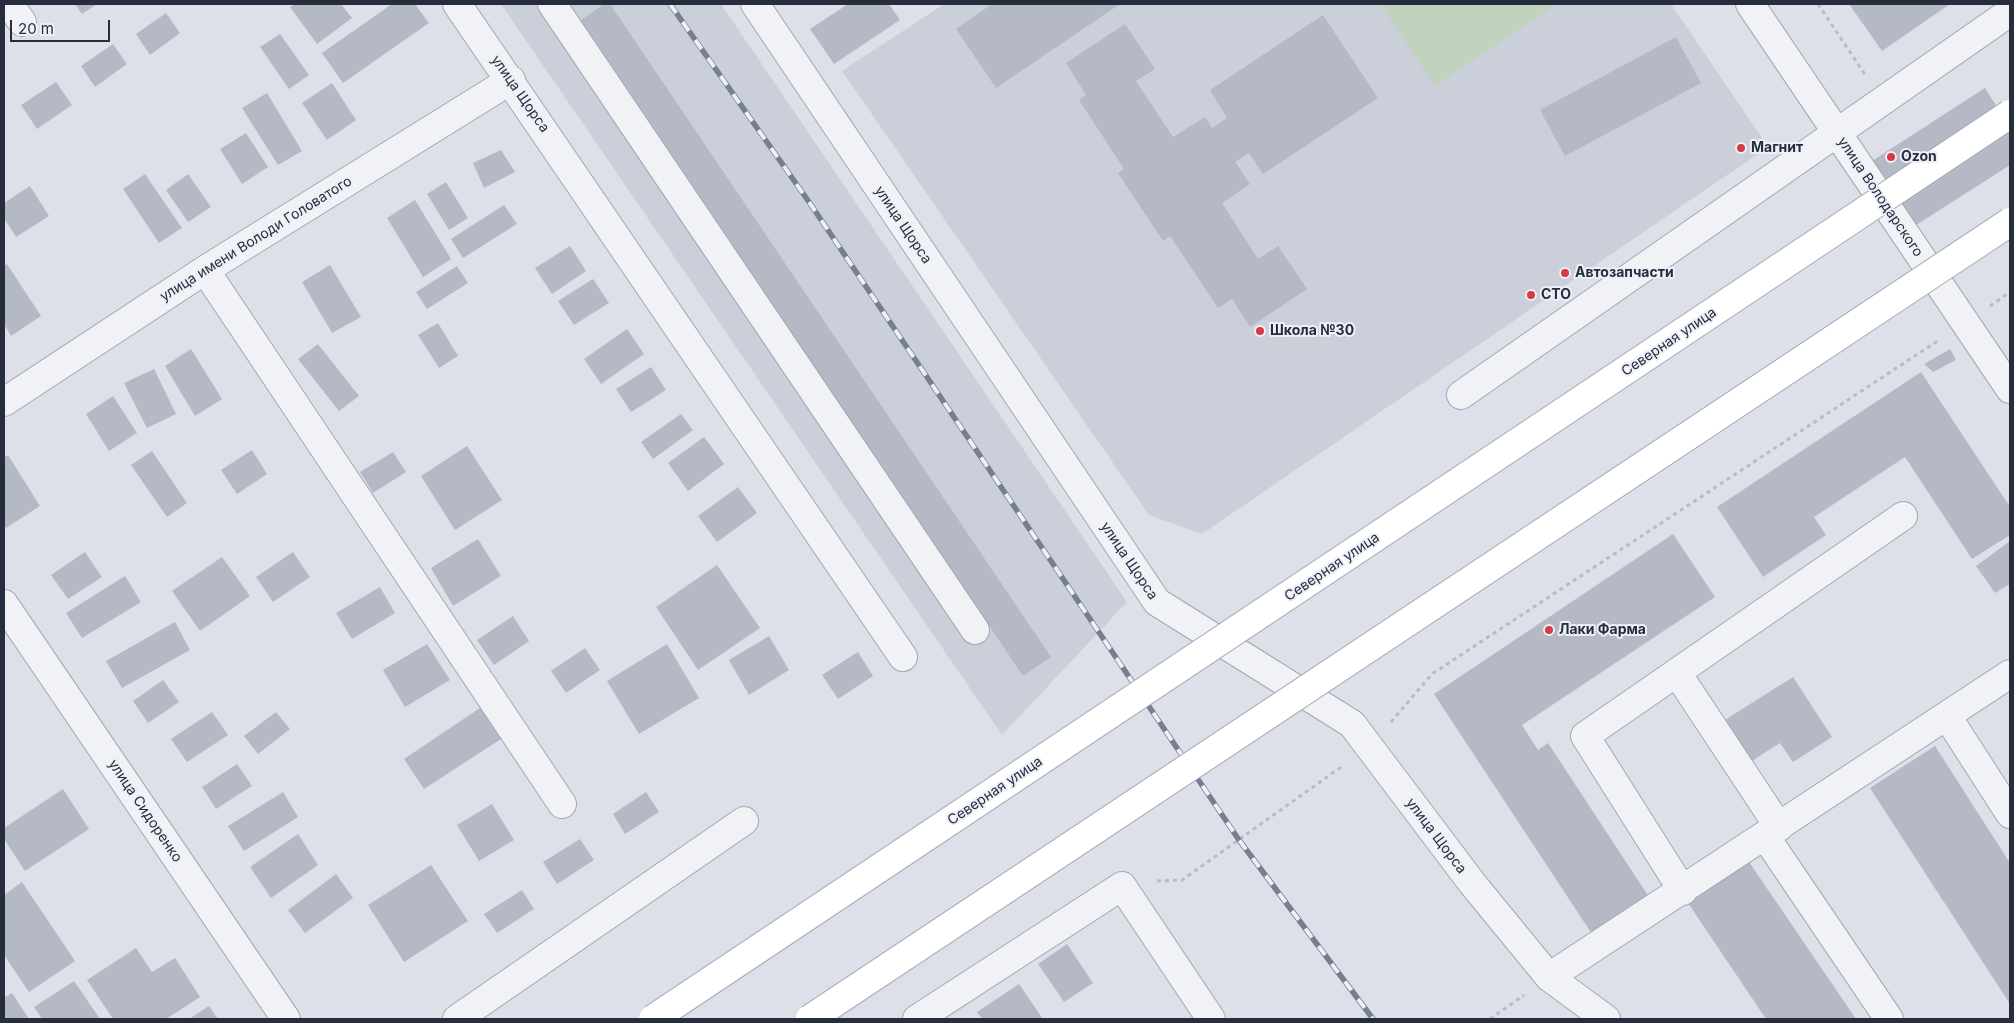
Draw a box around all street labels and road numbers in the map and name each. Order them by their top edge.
street label: улица Щорса [487,52,553,136]
street label: улица Володарского [1834,134,1926,260]
street label: улица имени Володи Головатого [157,173,355,305]
street label: улица Щорса [871,183,935,267]
street label: Северная улица [1618,304,1720,380]
street label: улица Щорса [1097,519,1161,603]
street label: Северная улица [1281,529,1383,605]
street label: Северная улица [944,753,1046,829]
street label: улица Сидоренко [104,757,186,865]
street label: улица Щорса [1402,795,1470,877]

